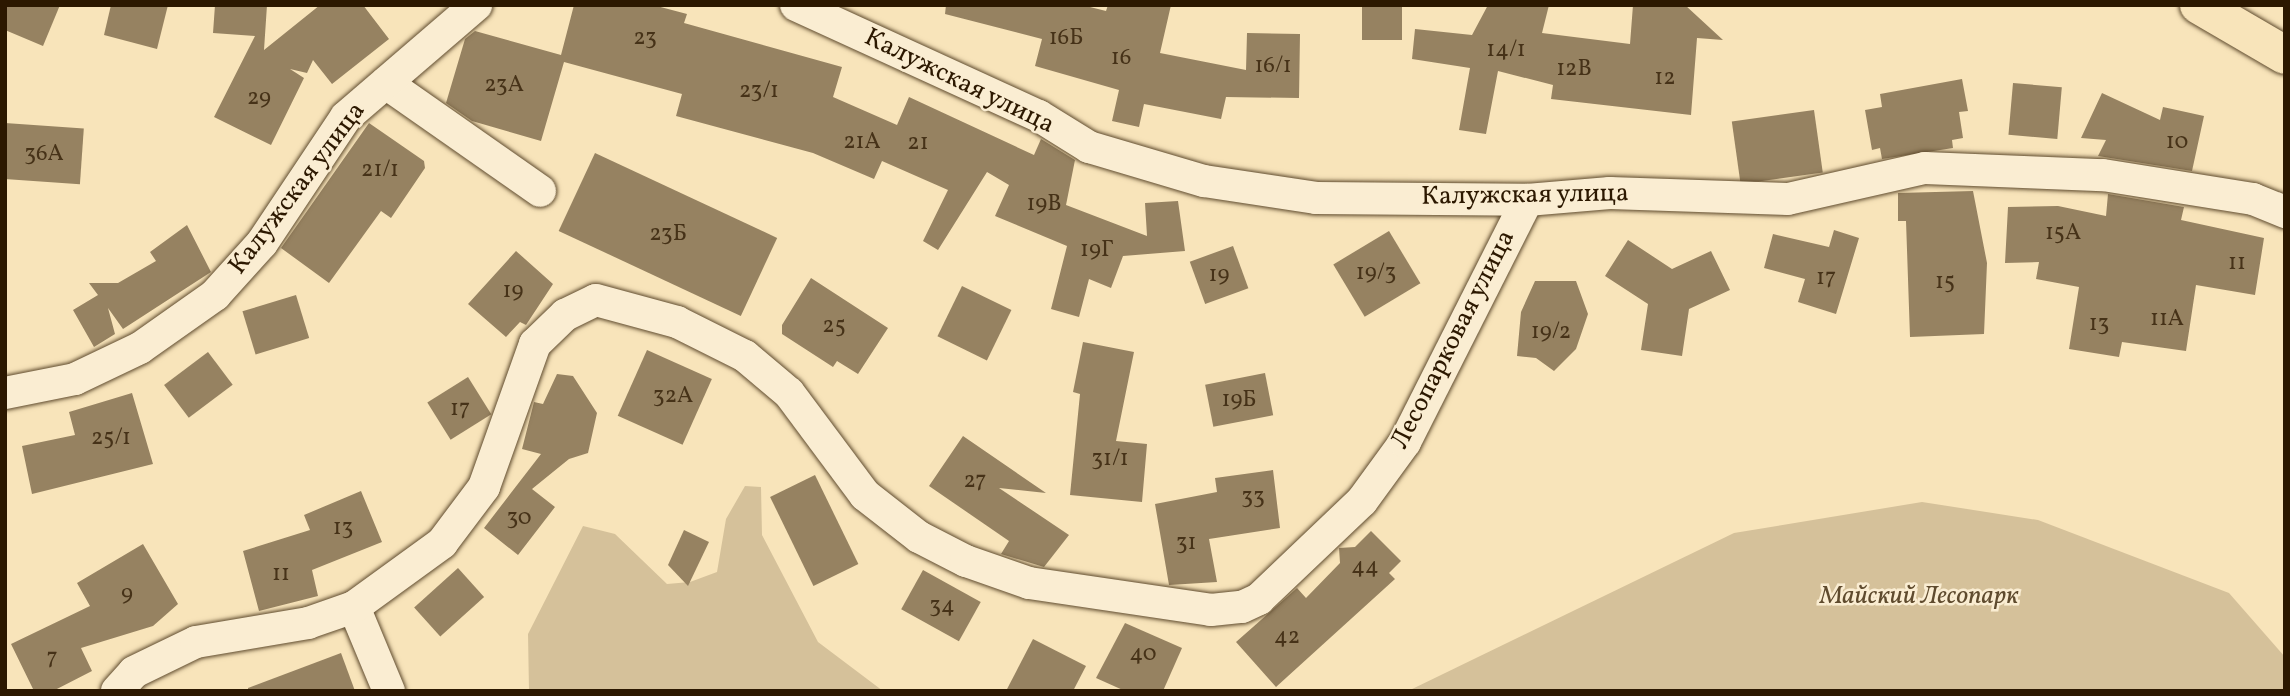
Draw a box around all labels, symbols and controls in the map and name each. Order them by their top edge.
street label: Калужская улица [858,22,1060,142]
house number: 23 [633,24,657,52]
house number: 16Б [1049,24,1083,52]
house number: 14/1 [1486,36,1526,64]
house number: 16 [1111,44,1131,72]
house number: 16/1 [1254,52,1292,80]
house number: 12В [1556,55,1592,83]
house number: 12 [1654,64,1676,92]
house number: 23А [484,71,524,99]
house number: 23/1 [739,77,779,105]
house number: 29 [247,84,271,112]
street label: Калужская улица [223,96,373,282]
house number: 21А [843,128,881,156]
house number: 10 [2166,128,2188,156]
house number: 21 [907,129,929,157]
house number: 36А [24,140,64,168]
house number: 21/1 [361,156,399,184]
street label: Калужская улица [1421,179,1629,213]
house number: 19В [1026,190,1062,218]
house number: 15А [2045,219,2081,247]
house number: 23Б [649,220,687,248]
street label: Лесопарковая улица [1385,225,1523,455]
house number: 19Г [1080,236,1114,264]
house number: 11 [2228,249,2246,277]
house number: 19/3 [1356,259,1396,287]
house number: 19 [1209,261,1229,289]
house number: 17 [1816,264,1836,292]
house number: 15 [1935,268,1955,296]
house number: 19 [503,277,523,305]
house number: 11А [2150,305,2184,333]
house number: 13 [2089,310,2109,338]
house number: 25 [822,312,846,340]
house number: 19/2 [1531,318,1571,346]
house number: 32А [653,382,693,410]
house number: 19Б [1221,386,1257,414]
house number: 17 [450,395,470,423]
house number: 25/1 [91,424,131,452]
house number: 31/1 [1091,445,1129,473]
house number: 27 [964,467,986,495]
house number: 33 [1241,483,1265,511]
house number: 30 [506,504,532,532]
house number: 13 [333,514,353,542]
house number: 31 [1176,529,1196,557]
house number: 44 [1351,553,1379,581]
house number: 11 [272,560,290,588]
house number: 9 [121,580,133,608]
park label: Майский Лесопарк [1820,581,2018,613]
house number: 34 [929,592,955,620]
house number: 42 [1274,623,1300,651]
house number: 40 [1129,640,1157,668]
house number: 7 [46,644,58,672]

